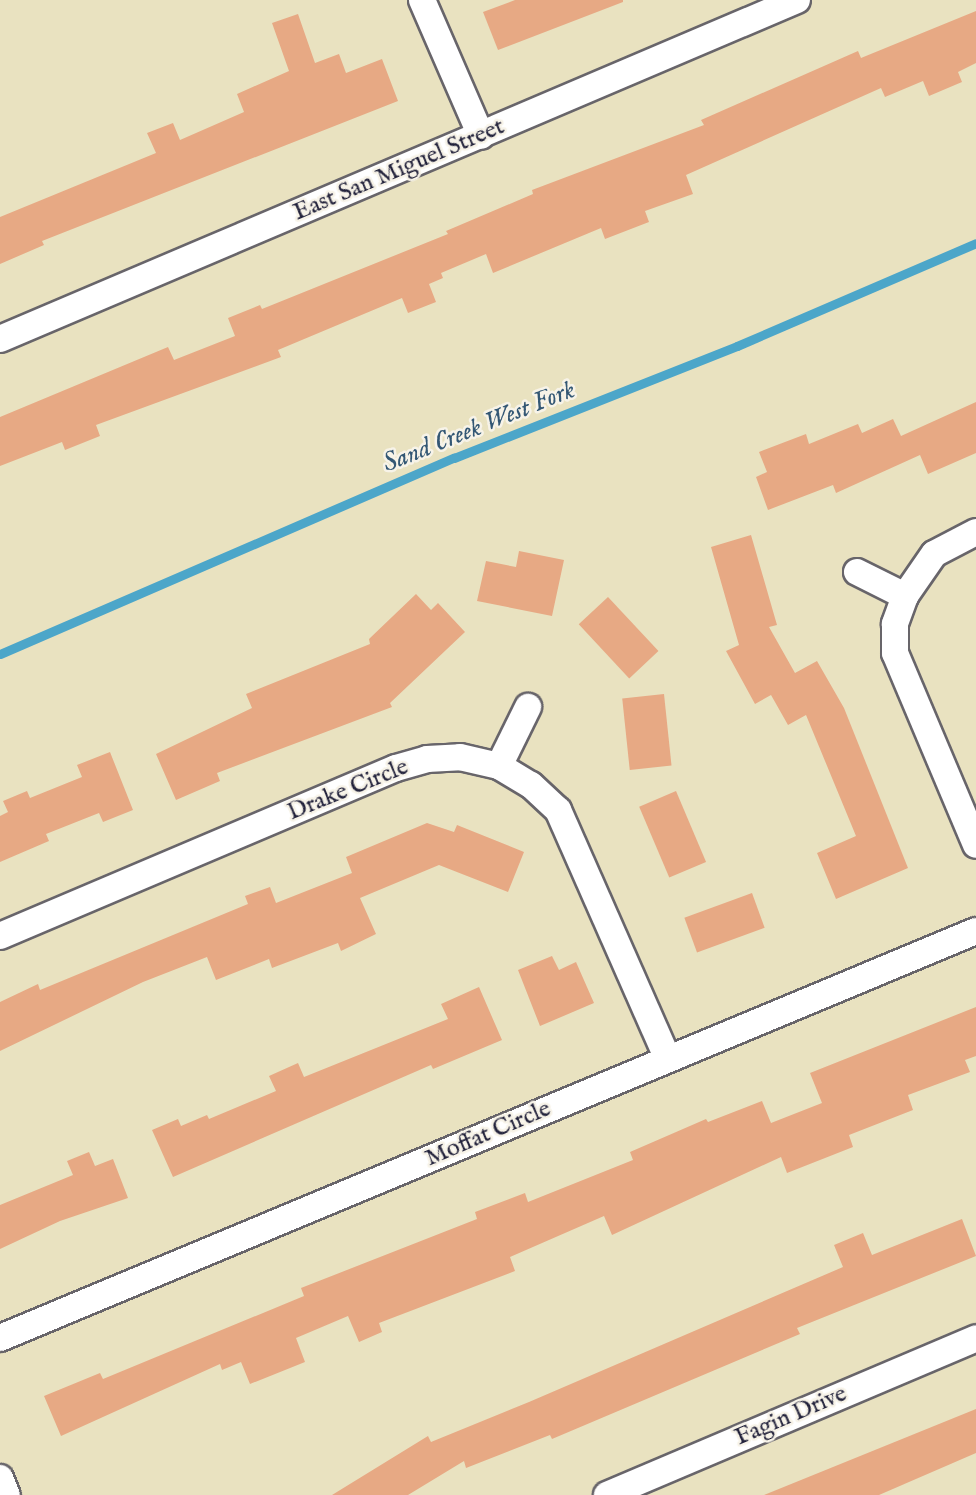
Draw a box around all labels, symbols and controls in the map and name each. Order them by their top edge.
street label: East San Miguel Street [289,112,509,228]
water label: Sand Creek West Fork [378,374,580,480]
street label: Drake Circle [284,753,412,827]
street label: Moffat Circle [421,1095,555,1173]
street label: Fagin Drive [731,1380,851,1452]

